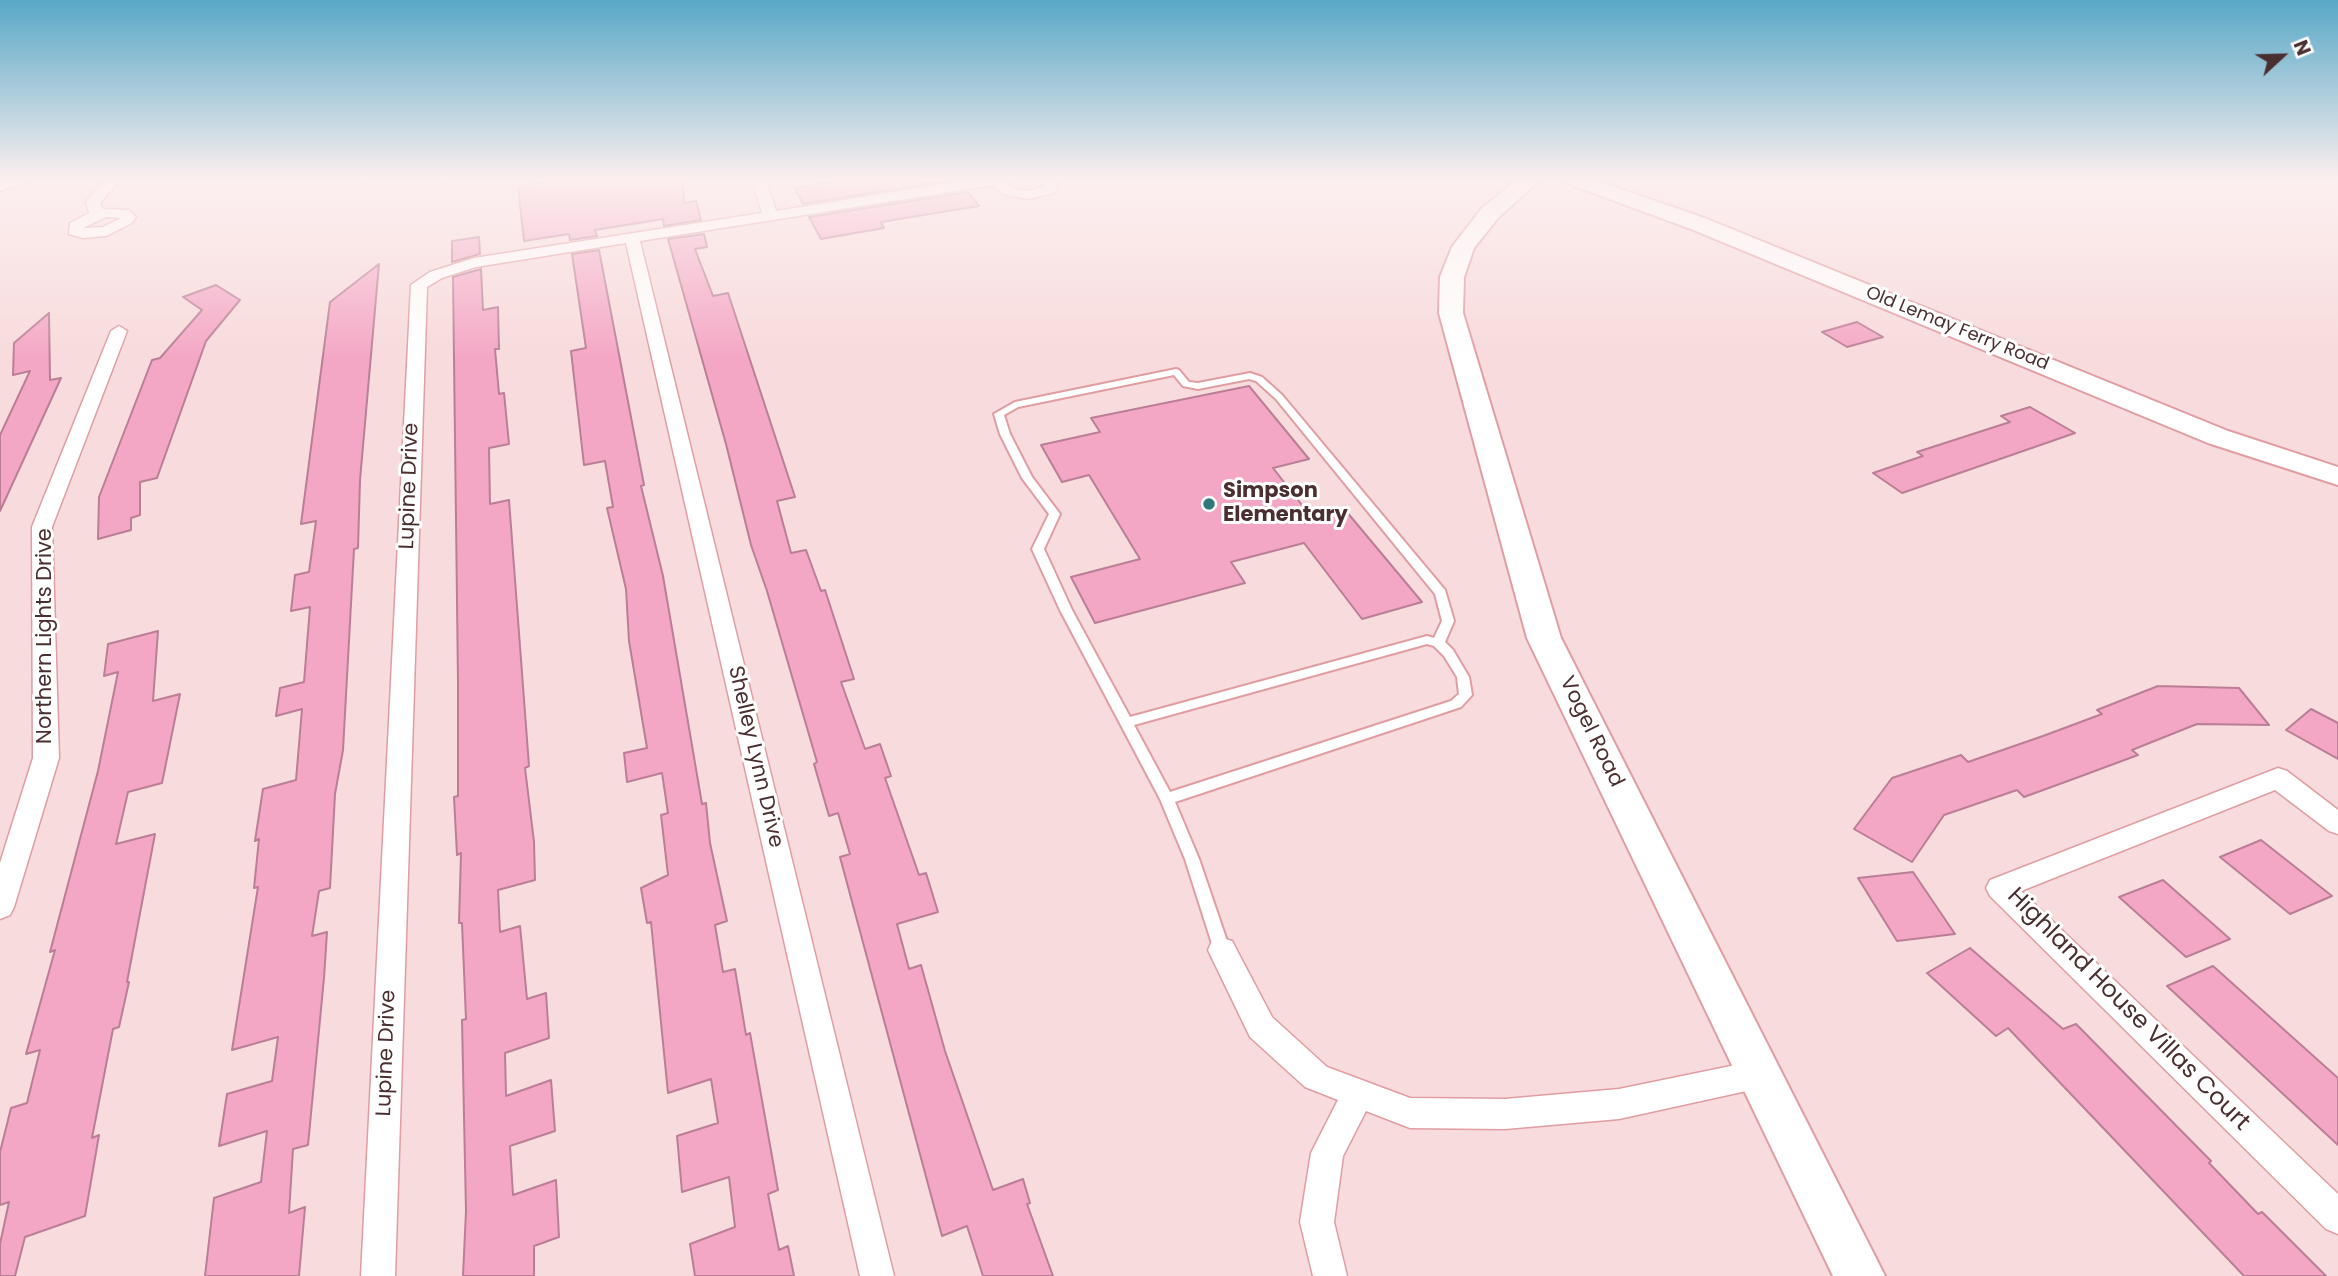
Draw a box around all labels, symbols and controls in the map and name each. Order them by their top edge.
north arrow [2247,21,2317,91]
text: N [2287,36,2317,60]
street label: Old Lemay Ferry Road [1862,282,2052,376]
street label: Lupine Drive [395,422,425,550]
place label: Simpson Elementary [1223,479,1348,529]
marker: Simpson Elementary [1201,496,1217,512]
street label: Northern Lights Drive [33,528,59,744]
street label: Shelley Lynn Drive [722,664,788,850]
street label: Vogel Road [1553,672,1629,792]
street label: Highland House Villas Court [2001,883,2255,1137]
street label: Lupine Drive [372,989,402,1117]

